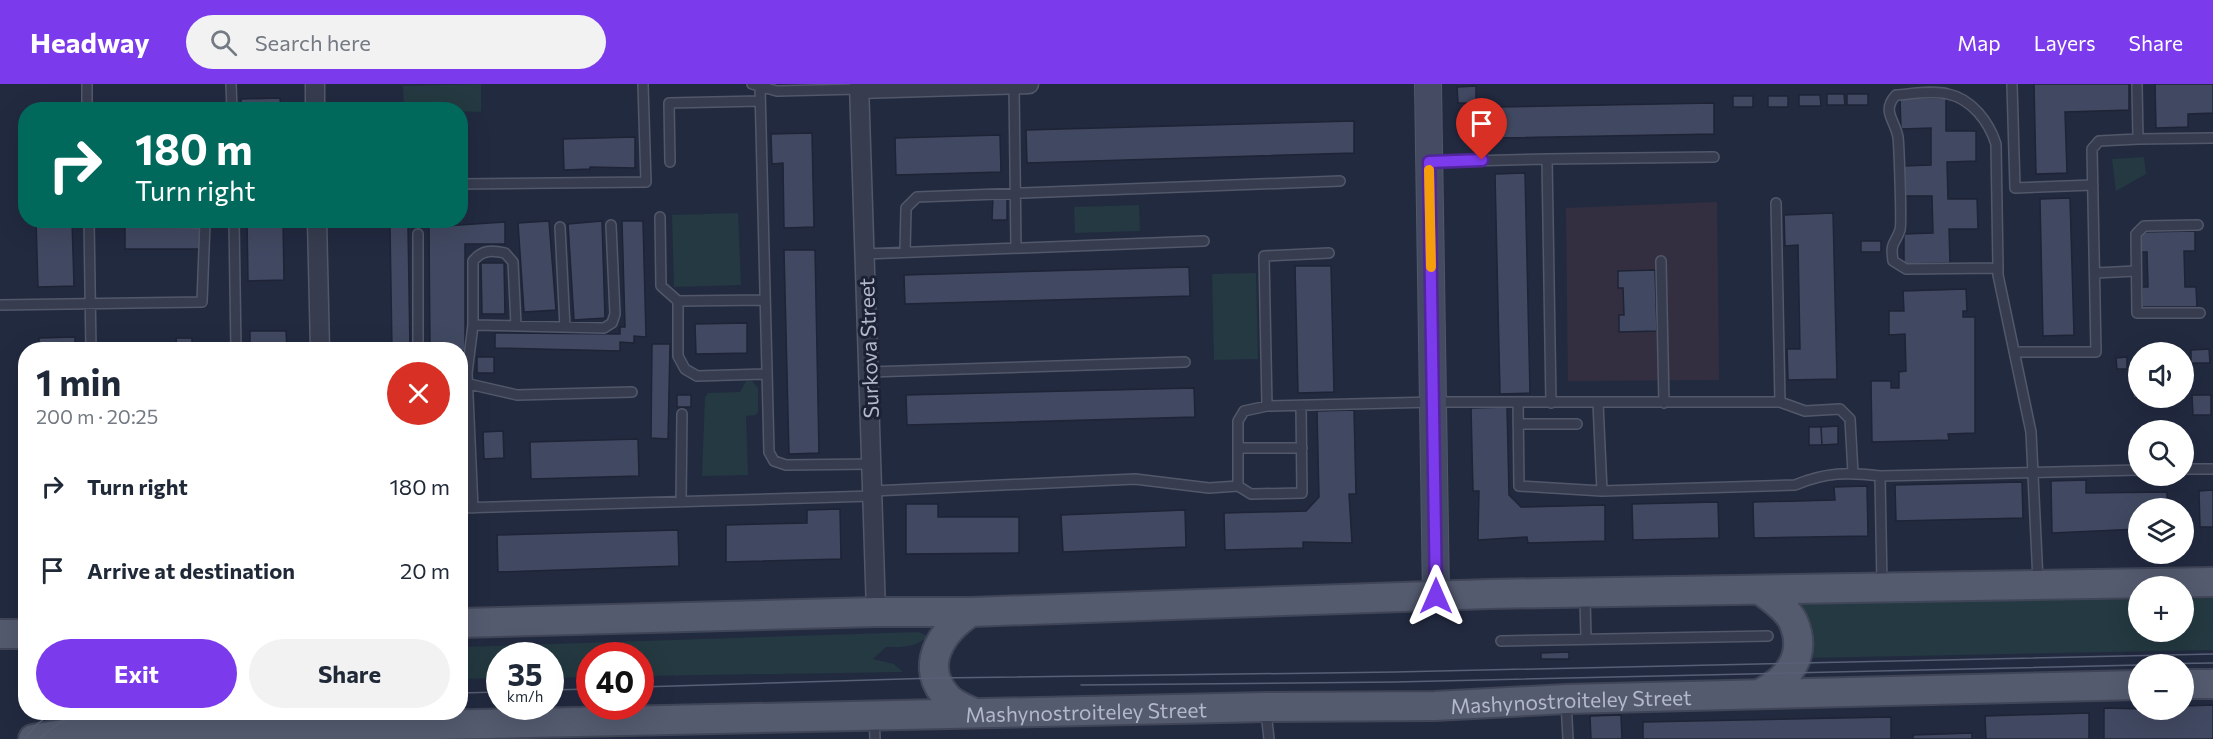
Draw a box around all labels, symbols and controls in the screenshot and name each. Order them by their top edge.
search box [186,15,606,69]
text: Headway [30,25,150,59]
icon: search [207,26,240,59]
text: Search here [255,29,371,56]
text: Map [1957,30,2001,55]
text: Layers [2034,30,2096,55]
text: Share [2129,30,2183,55]
pin [1456,98,1507,160]
icon: arrive [1465,107,1498,140]
text: 180 m [135,122,253,174]
icon: right [36,126,114,204]
text: Turn right [135,174,255,207]
street label: Surkova Street [853,277,883,419]
map controls [2128,342,2194,720]
button: sound [2128,342,2194,408]
text: 1 min [36,359,121,403]
button: close [387,362,450,425]
text: 200 m · 20:25 [36,404,158,428]
button: search [2128,420,2194,486]
icon: right [36,470,69,503]
text: Turn right [87,473,188,500]
text: 180 m [389,473,450,500]
button: layers [2128,498,2194,564]
icon: arrive [36,554,69,587]
text: Arrive at destination [87,557,295,584]
text: 20 m [400,557,450,584]
position arrow [1404,564,1468,628]
button: + [2128,576,2194,642]
button: Exit [36,639,237,708]
button: Share [249,639,450,708]
speed limit sign: 40 [576,642,654,720]
button: − [2128,654,2194,720]
text: 35 [508,655,542,692]
street label: Mashynostroiteley Street [1449,683,1692,718]
text: km/h [507,687,543,705]
street label: Mashynostroiteley Street [965,696,1207,726]

